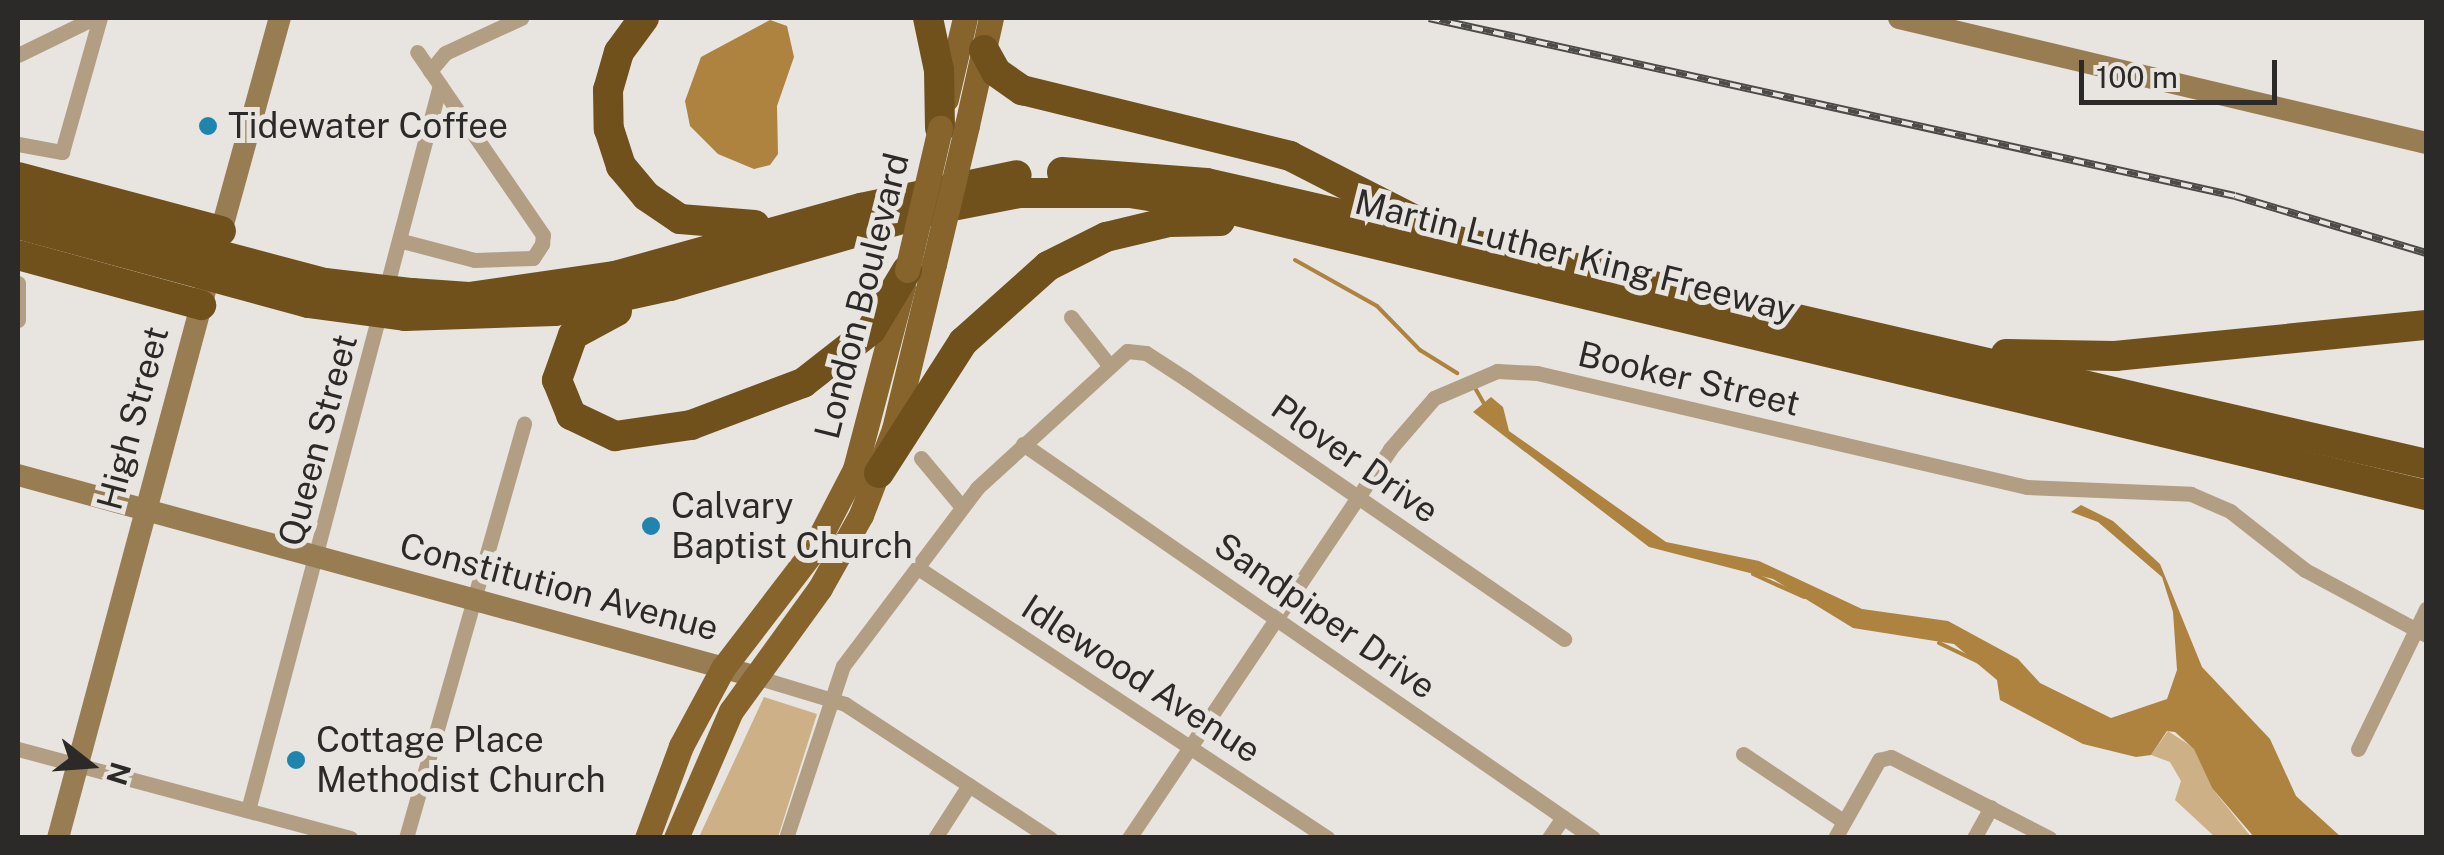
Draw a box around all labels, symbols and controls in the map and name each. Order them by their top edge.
scale bar [2084,40,2282,102]
text: 100 m [2096,59,2178,95]
place label: Tidewater Coffee [228,105,508,147]
marker: Tidewater Coffee [197,115,219,137]
street label: London Boulevard [806,149,918,443]
street label: Martin Luther King Freeway [1351,181,1799,331]
street label: High Street [88,322,178,514]
street label: Queen Street [270,330,366,550]
street label: Booker Street [1574,333,1804,425]
street label: Plover Drive [1263,386,1447,532]
place label: Calvary Baptist Church [671,485,913,567]
marker: Calvary Baptist Church [640,515,662,537]
street label: Constitution Avenue [395,524,723,650]
street label: Sandpiper Drive [1206,524,1444,708]
street label: Idlewood Avenue [1014,586,1268,772]
north arrow [40,715,140,815]
place label: Cottage Place Methodist Church [316,719,606,801]
marker: Cottage Place Methodist Church [285,749,307,771]
text: N [100,759,138,789]

